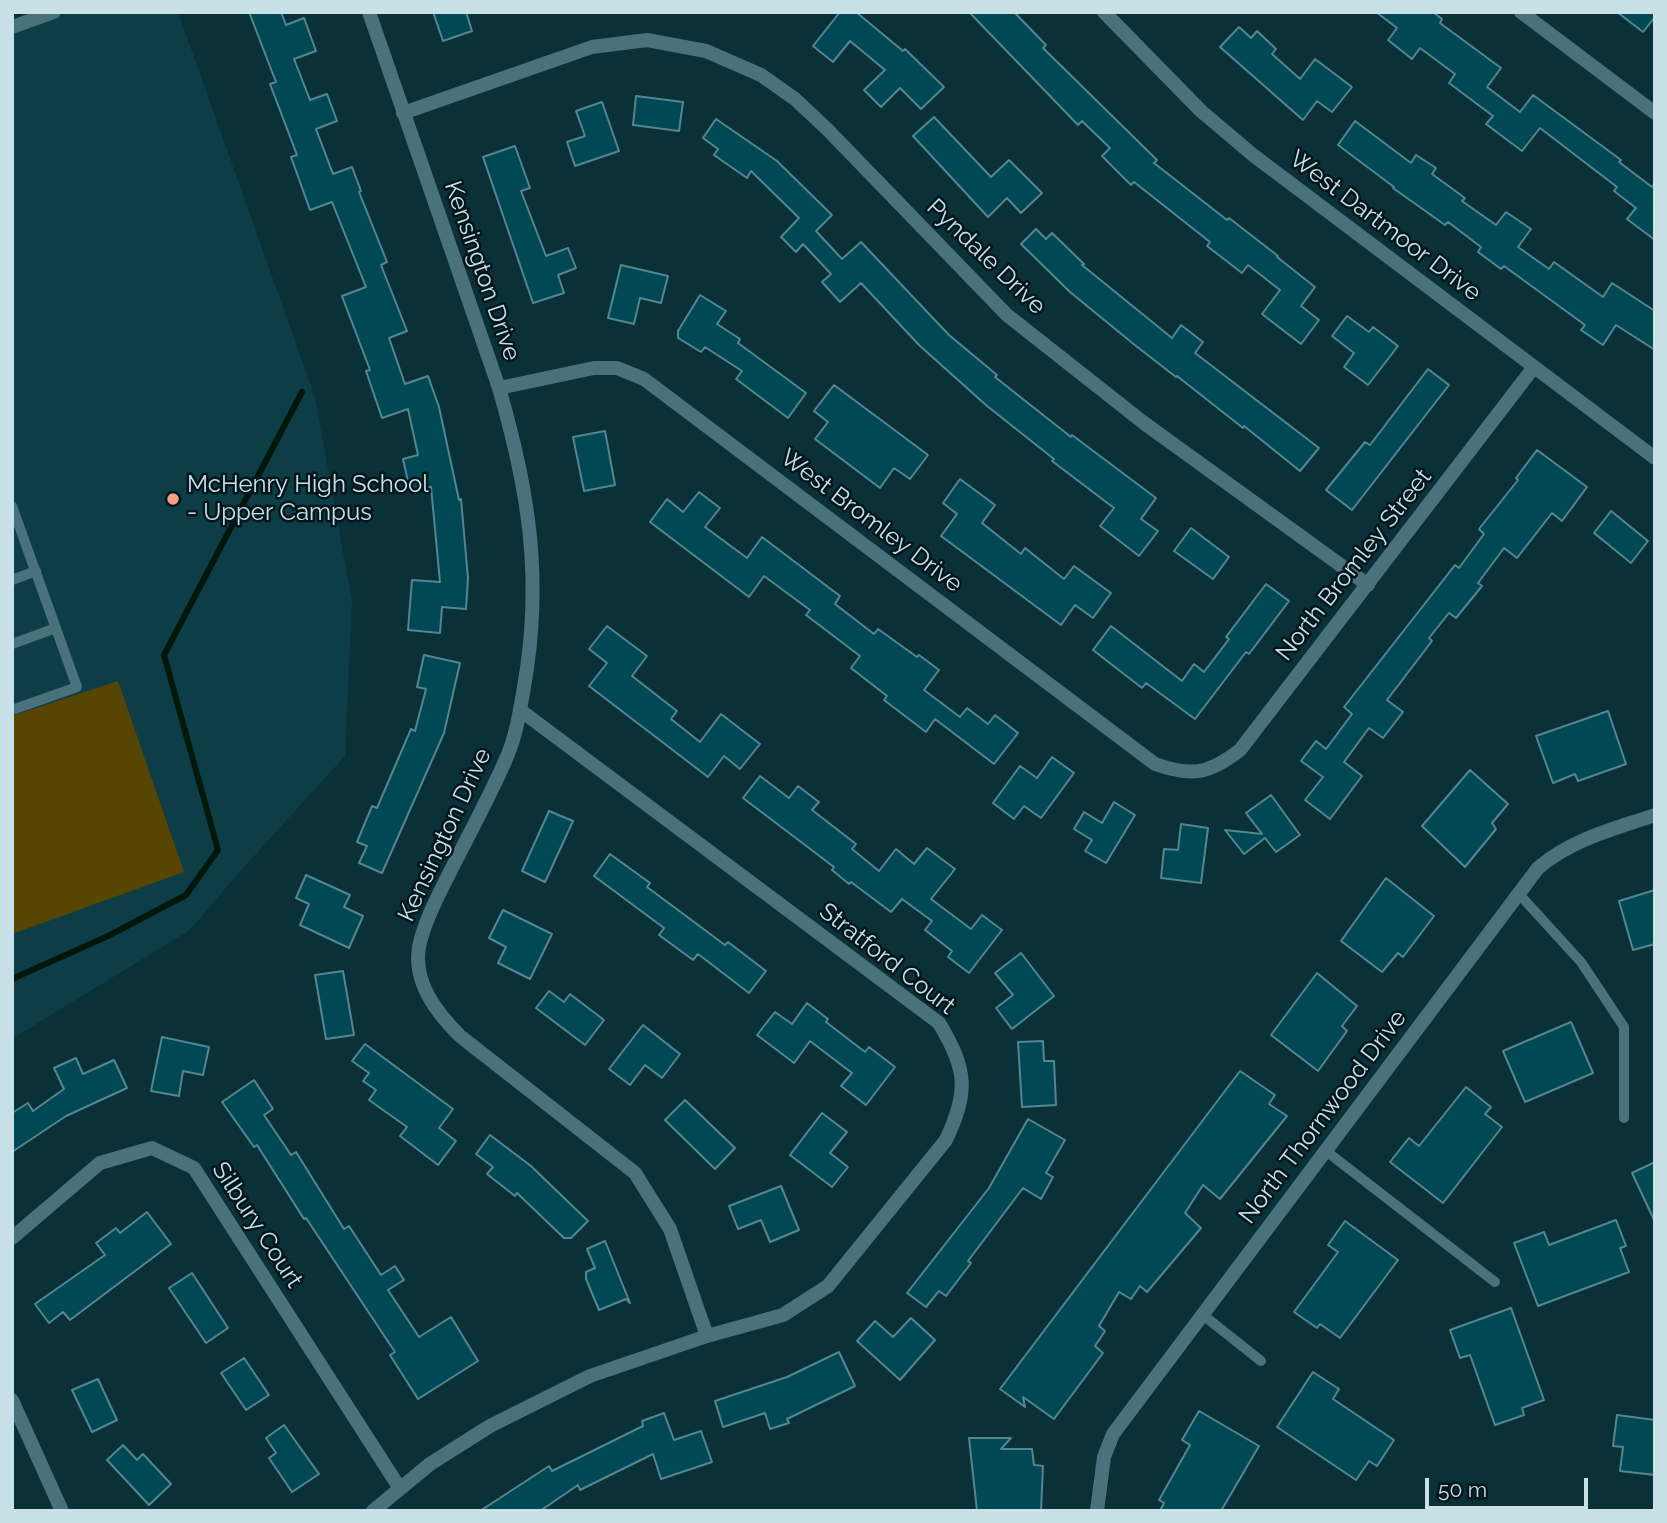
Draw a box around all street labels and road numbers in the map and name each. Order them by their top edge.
street label: West Dartmoor Drive [1284,145,1486,307]
street label: Kensington Drive [438,177,526,365]
street label: Pyndale Drive [921,193,1051,321]
street label: West Bromley Drive [774,443,968,599]
street label: North Bromley Street [1270,463,1438,667]
street label: Kensington Drive [392,744,498,926]
street label: Stratford Court [813,897,961,1021]
street label: North Thornwood Drive [1233,1004,1413,1230]
street label: Silbury Court [206,1157,308,1293]

